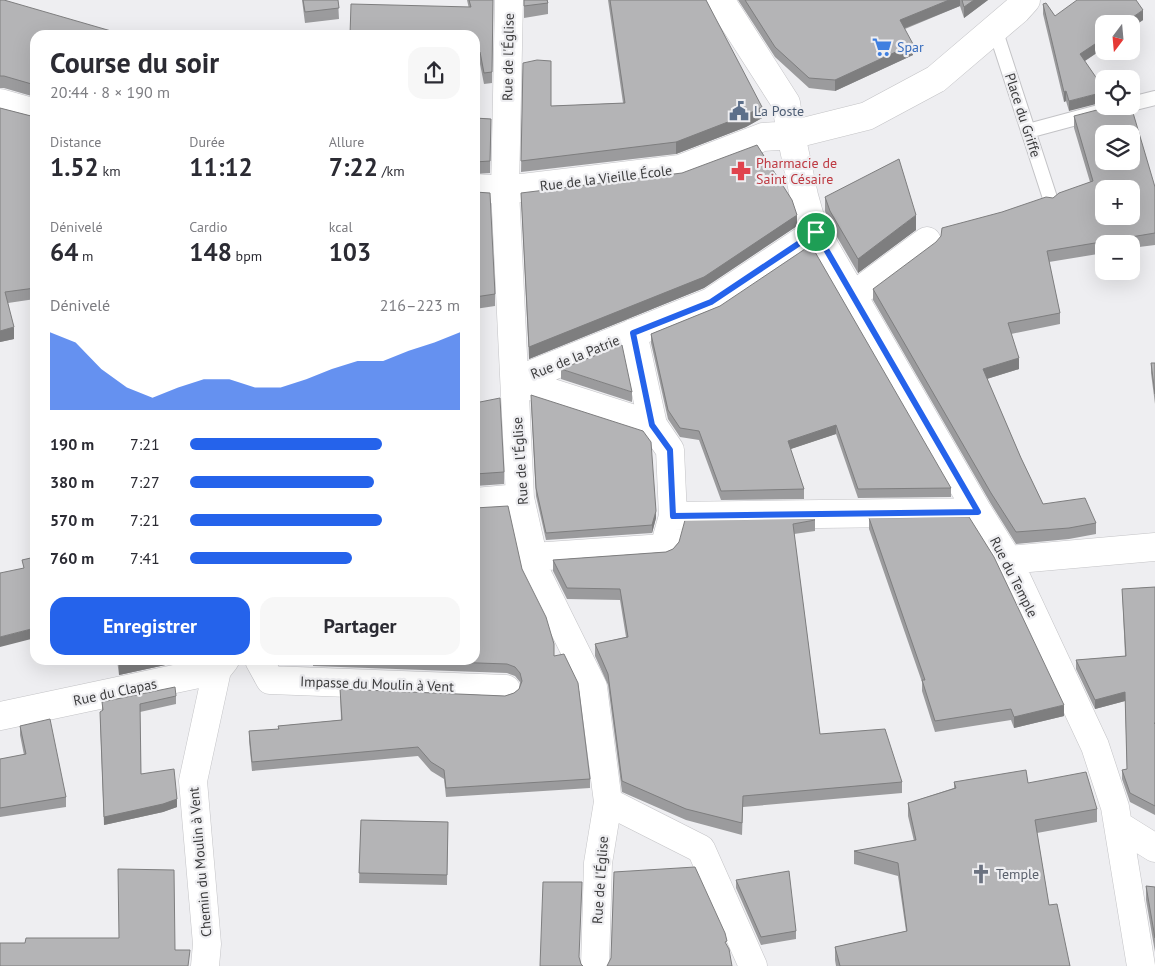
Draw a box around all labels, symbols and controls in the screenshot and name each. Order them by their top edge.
street label: Rue de l'Église [498,13,518,101]
north arrow [1095,15,1140,60]
map controls [1095,15,1140,280]
supermarket icon: Spar [871,36,893,58]
place label: Spar [897,38,924,56]
text: Course du soir [50,44,219,81]
button: share [408,47,460,99]
button: locate [1095,70,1140,115]
street label: Place du Griffe [1001,71,1045,159]
text: 20:44 · 8 × 190 m [50,82,170,102]
public building icon: La Poste [728,100,750,122]
place label: La Poste [754,102,804,120]
button: layers [1095,125,1140,170]
text: Distance [50,133,101,151]
text: Durée [189,133,225,151]
text: Allure [329,133,364,151]
text: 1.52 [50,151,99,183]
text: 11:12 [189,151,253,183]
text: 7:22 [329,151,378,183]
place label: Pharmacie de Saint Césaire [756,154,837,188]
pharmacy icon: Pharmacie de Saint Césaire [730,160,752,182]
street label: Rue de la Vieille École [539,161,673,195]
text: km [99,162,121,180]
text: /km [378,162,405,180]
button: + [1095,180,1140,225]
pin [795,211,837,253]
text: Dénivelé [50,218,103,236]
text: Cardio [189,218,228,236]
text: kcal [329,218,353,236]
icon: arrive [802,218,830,246]
button: − [1095,235,1140,280]
text: 64 [50,236,78,268]
text: 148 [189,236,232,268]
text: 103 [329,236,371,268]
text: m [78,247,93,265]
text: bpm [232,247,262,265]
text: Dénivelé [50,295,110,315]
text: 216–223 m [380,295,460,315]
street label: Rue de la Patrie [528,331,622,383]
street label: Rue de l'Église [508,416,532,506]
text: 190 m [50,434,94,454]
text: 7:21 [130,434,160,454]
text: 380 m [50,472,94,492]
text: 7:27 [130,472,160,492]
text: 570 m [50,510,94,530]
text: 7:21 [130,510,160,530]
street label: Rue du Temple [986,534,1042,620]
text: 760 m [50,548,94,568]
text: 7:41 [130,548,160,568]
button: Enregistrer [50,597,250,655]
button: Partager [260,597,460,655]
street label: Impasse du Moulin à Vent [300,672,454,696]
street label: Rue du Clapas [72,674,158,710]
street label: Chemin du Moulin à Vent [184,786,216,938]
street label: Rue de l'Église [588,835,612,925]
church icon: Temple [970,863,992,885]
place label: Temple [996,865,1039,883]

